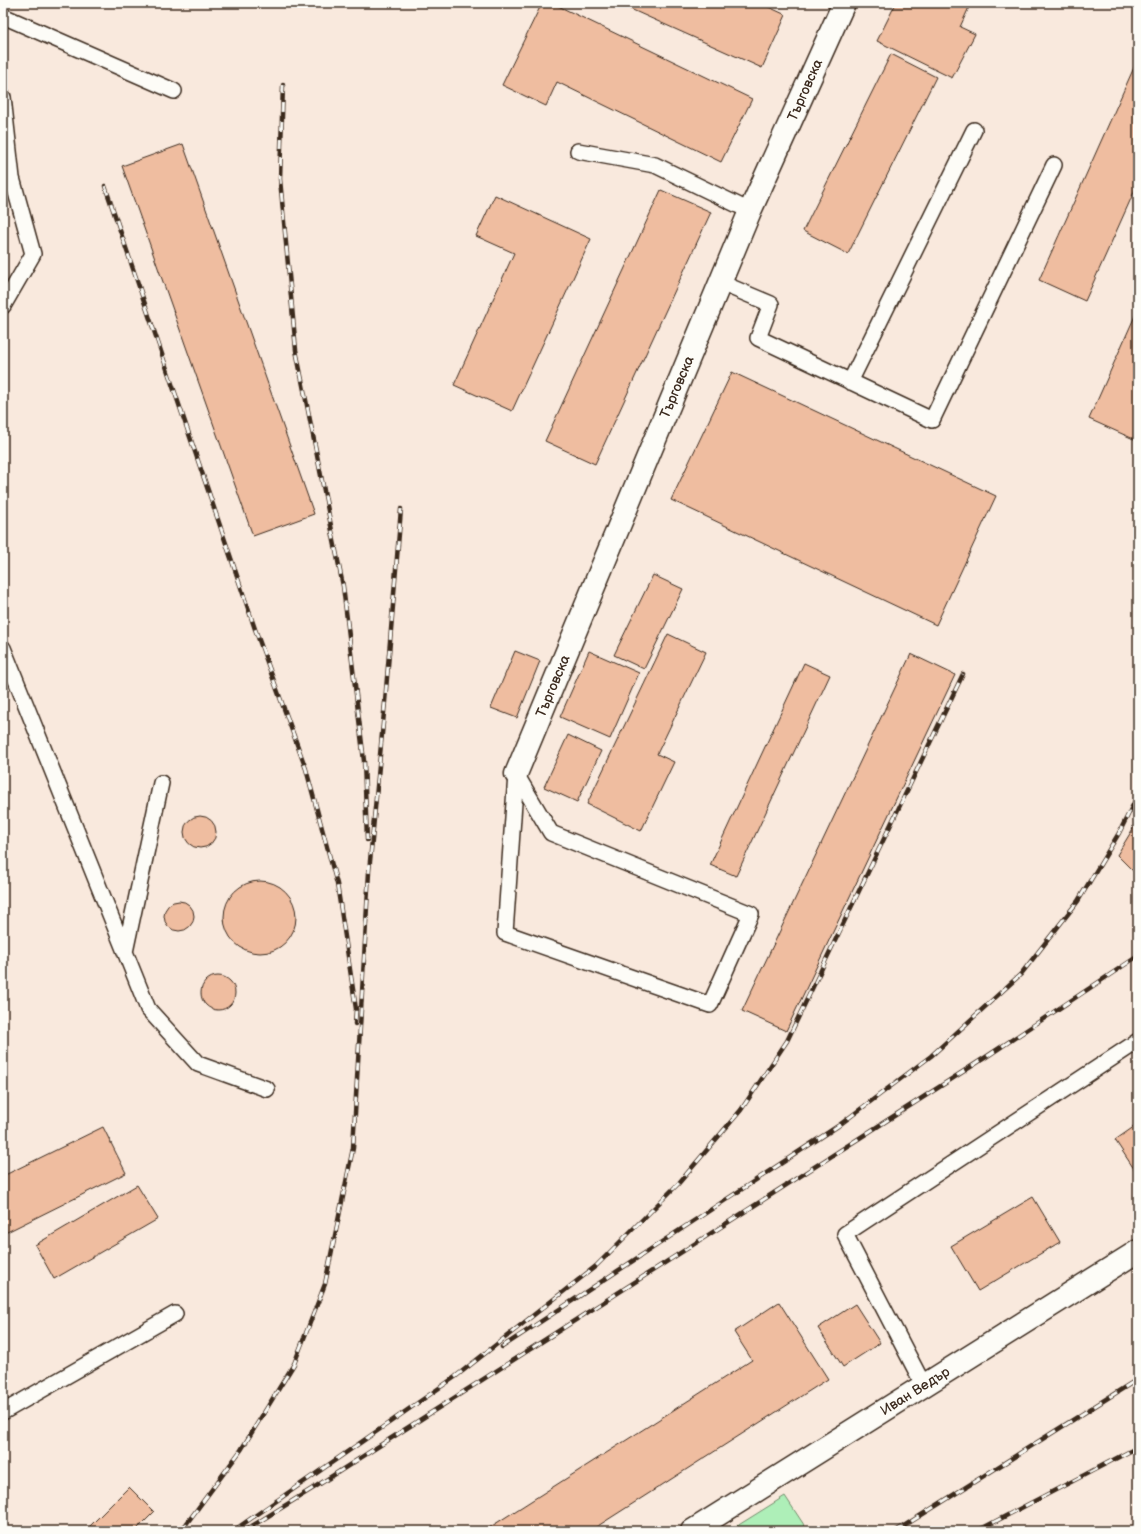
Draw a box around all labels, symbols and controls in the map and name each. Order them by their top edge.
street label: Търговска [784,56,826,124]
street label: Търговска [656,353,698,421]
street label: Търговска [532,652,574,720]
street label: Иван Ведър [877,1363,953,1419]

